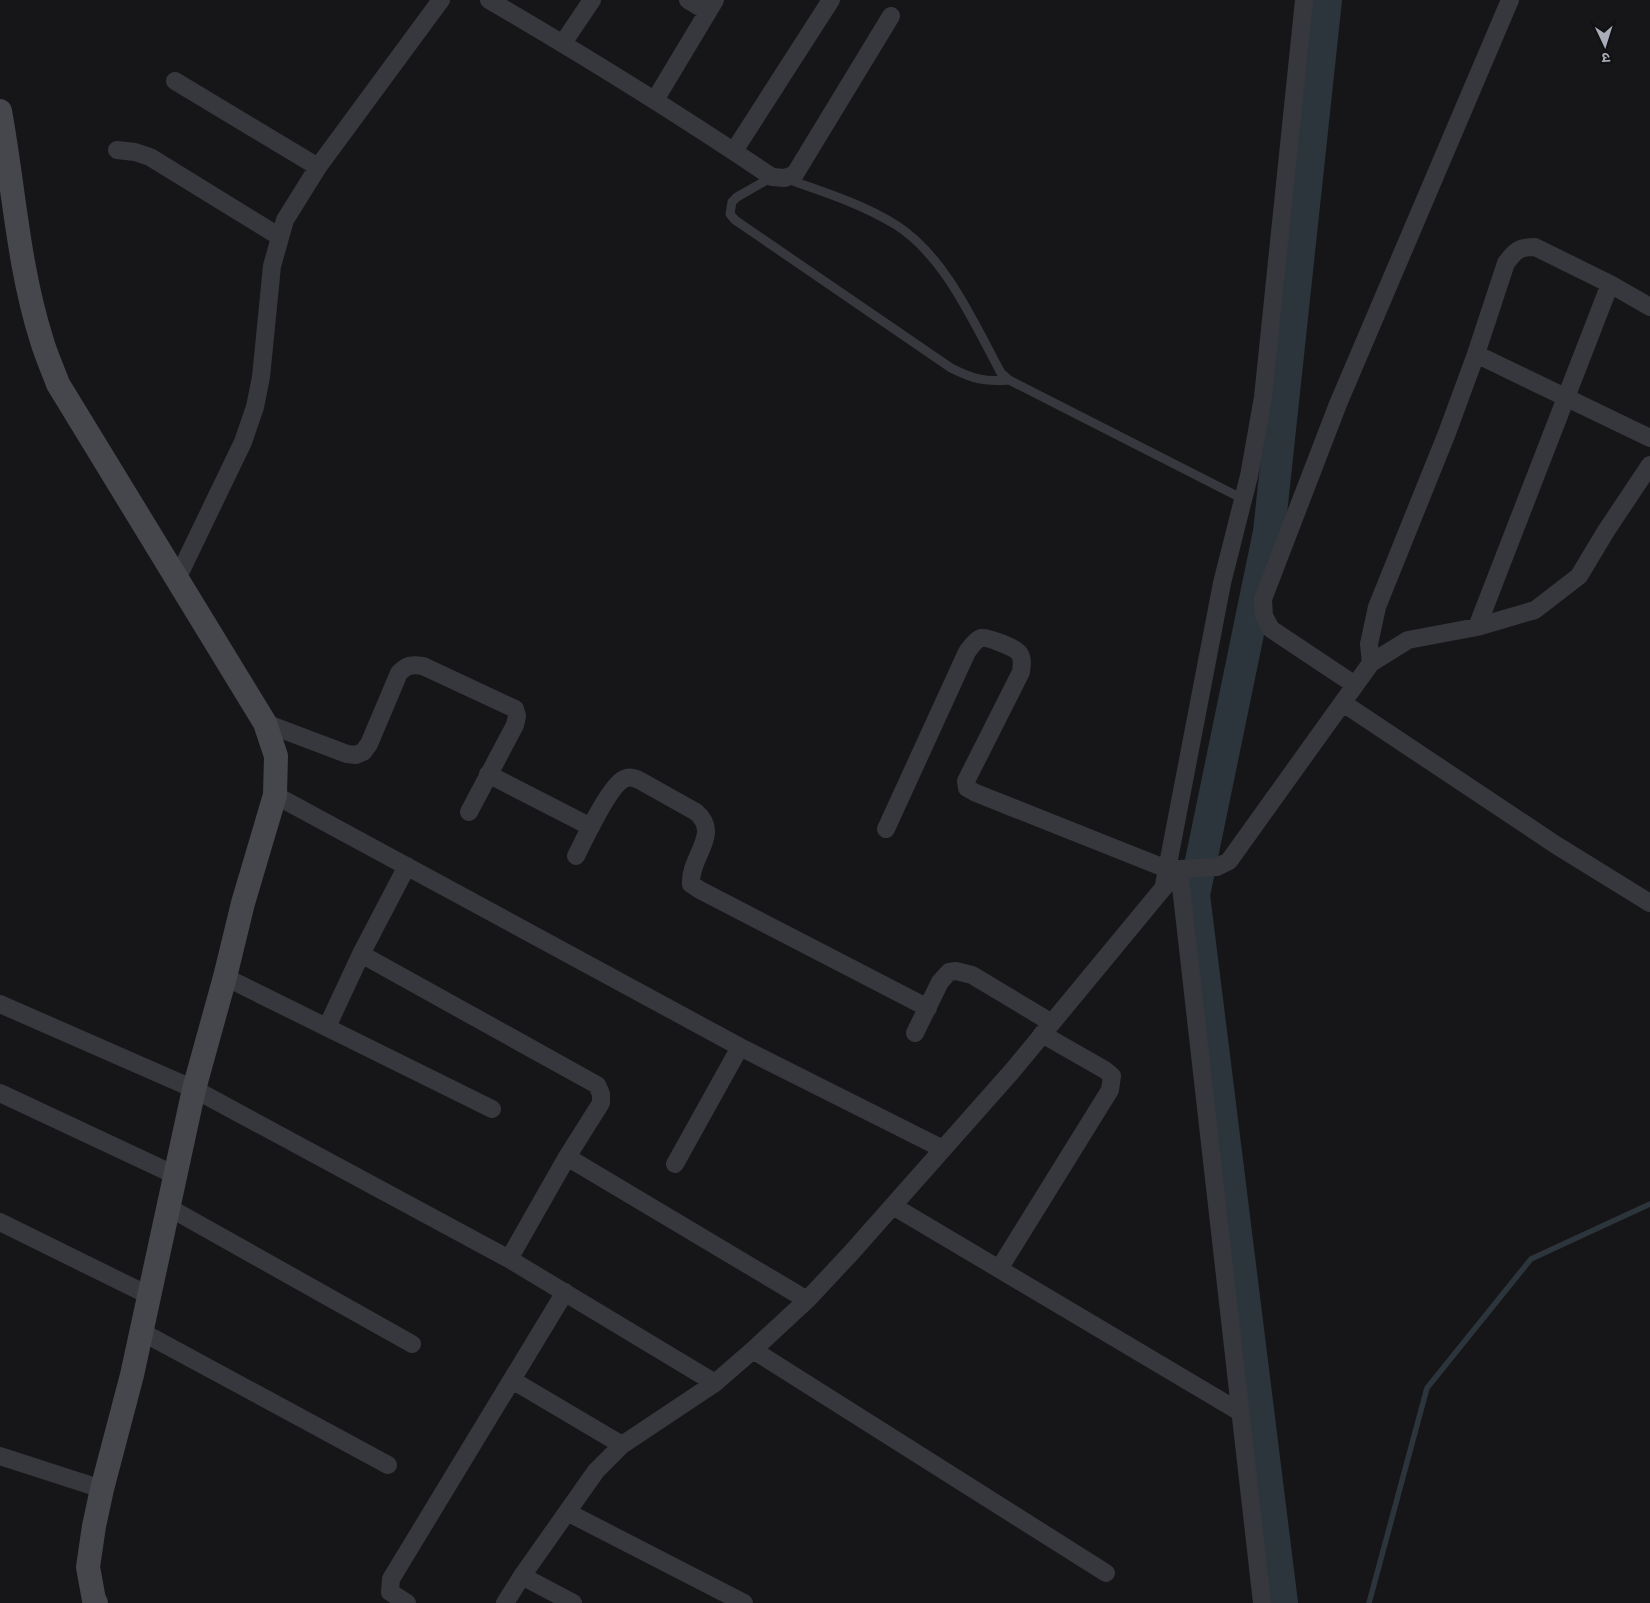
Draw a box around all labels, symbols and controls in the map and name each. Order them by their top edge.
north arrow [1580,20,1630,70]
text: उ [1600,48,1611,67]

